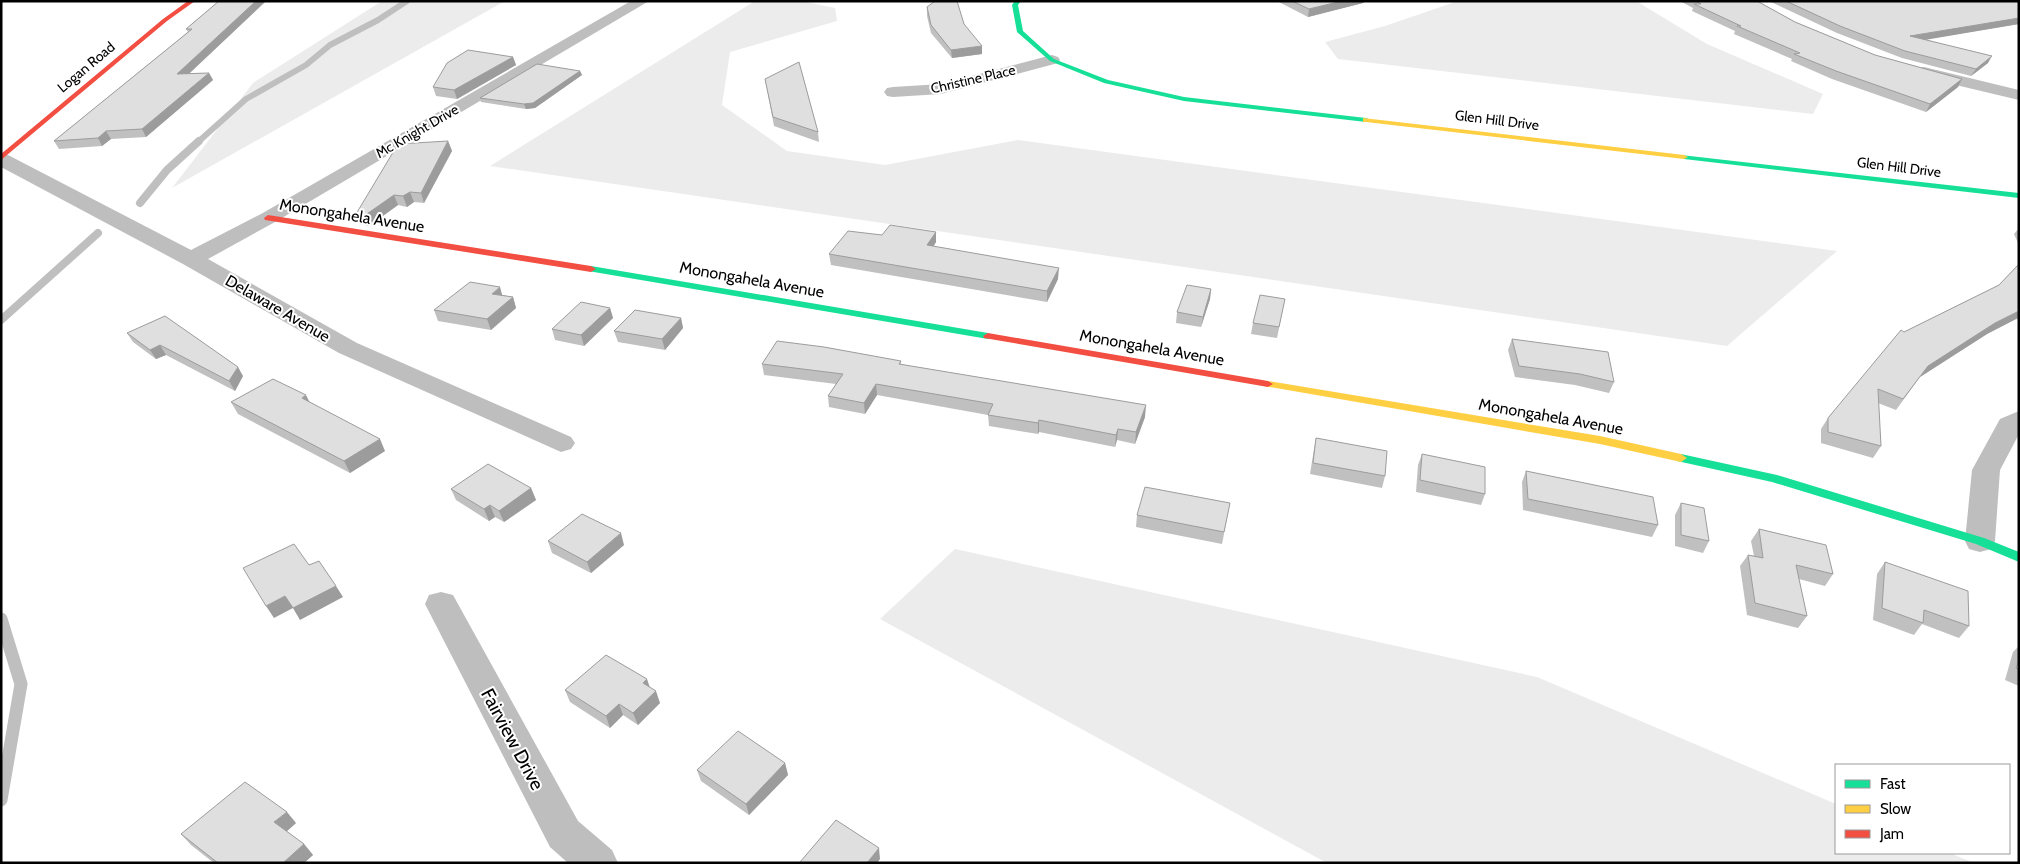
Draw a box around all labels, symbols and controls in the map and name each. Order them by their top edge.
street label: Logan Road [54,38,118,96]
street label: Christine Place [929,60,1017,98]
street label: Mc Knight Drive [372,100,462,162]
street label: Glen Hill Drive [1454,106,1540,134]
street label: Glen Hill Drive [1856,153,1942,181]
street label: Monongahela Avenue [278,195,426,236]
street label: Monongahela Avenue [678,257,826,302]
street label: Delaware Avenue [222,271,333,346]
street label: Monongahela Avenue [1078,325,1226,370]
street label: Monongahela Avenue [1477,394,1625,439]
street label: Fairview Drive [476,684,549,794]
legend [1835,764,2010,854]
text: Fast [1880,775,1905,793]
text: Slow [1880,800,1911,818]
text: Jam [1879,825,1904,843]

